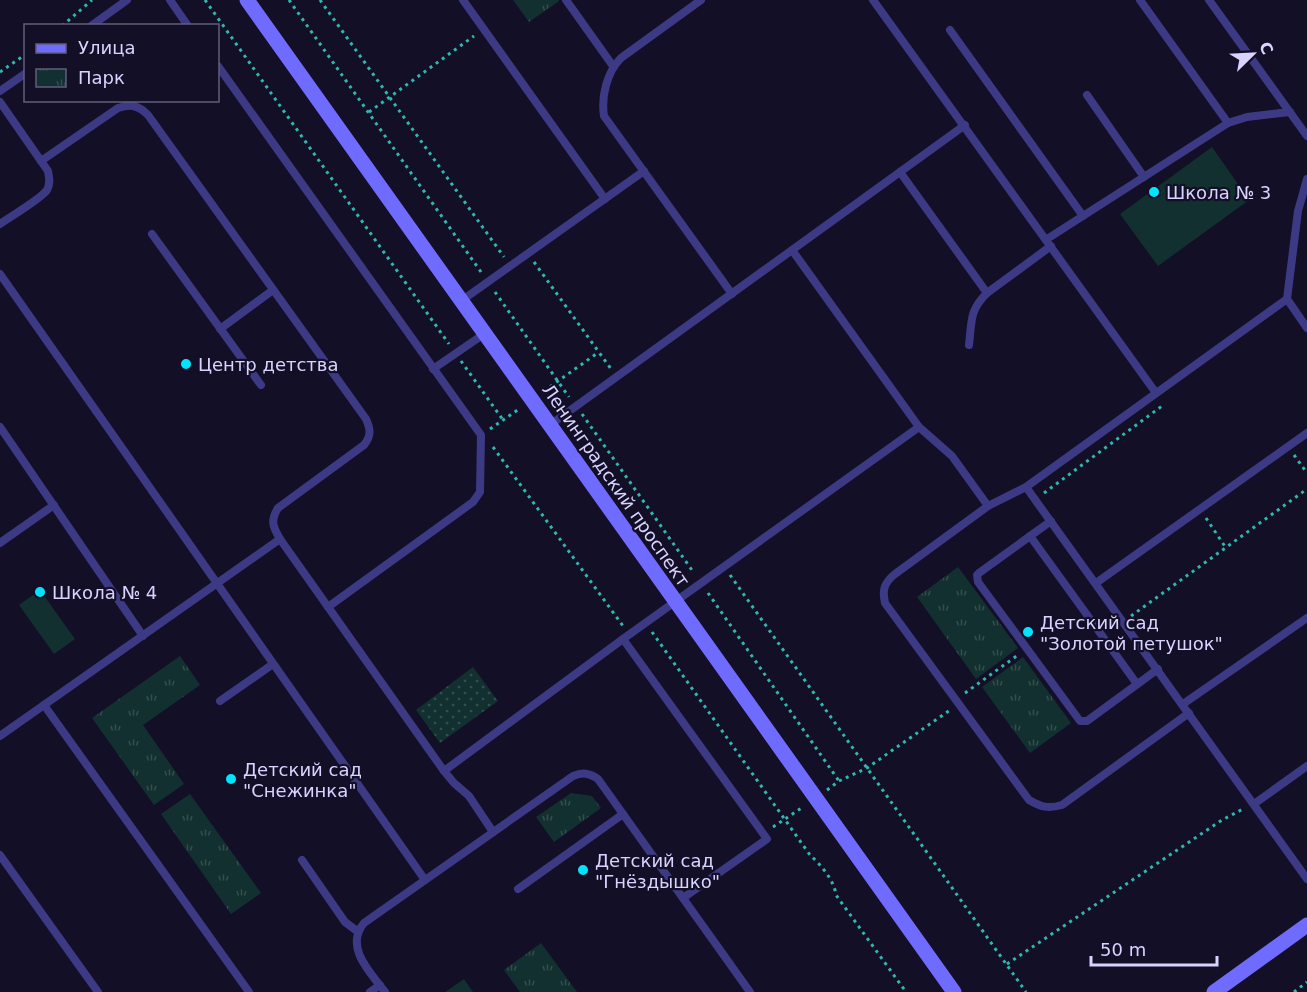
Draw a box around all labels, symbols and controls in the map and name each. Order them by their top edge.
legend [24,24,219,102]
north arrow [1223,24,1283,84]
text: Улица [78,37,135,58]
text: С [1255,39,1277,57]
text: Парк [78,67,125,88]
place label: Школа № 3 [1166,182,1271,203]
marker: Школа № 3 [1147,185,1161,199]
place label: Центр детства [198,354,338,375]
marker: Центр детства [179,357,193,371]
street label: Ленинградский проспект [538,380,694,590]
place label: Школа № 4 [52,582,157,603]
marker: Школа № 4 [33,585,47,599]
place label: Детский сад "Золотой петушок" [1040,612,1223,654]
marker: Детский сад "Золотой петушок" [1021,625,1035,639]
place label: Детский сад "Снежинка" [243,759,362,801]
marker: Детский сад "Снежинка" [224,772,238,786]
place label: Детский сад "Гнёздышко" [595,850,720,892]
marker: Детский сад "Гнёздышко" [576,863,590,877]
scale bar [1091,929,1217,967]
text: 50 m [1100,939,1146,960]

